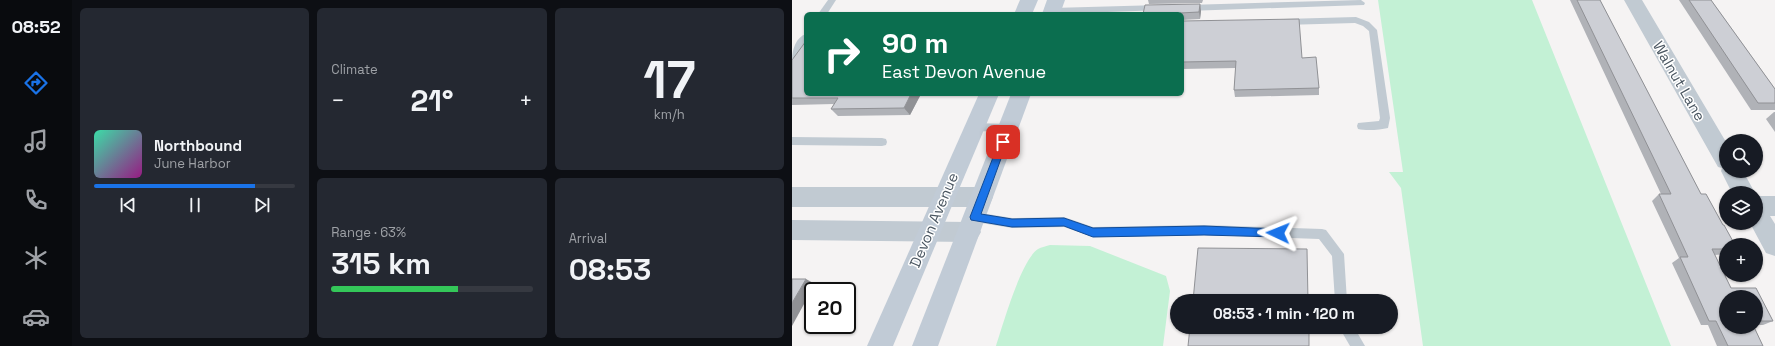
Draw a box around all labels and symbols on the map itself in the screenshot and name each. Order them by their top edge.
street label: Walnut Lane [1649,37,1710,124]
pin [986,125,1020,159]
street label: Devon Avenue [905,169,962,270]
position arrow [1257,212,1299,254]
speed limit sign: 20 [804,282,856,334]

